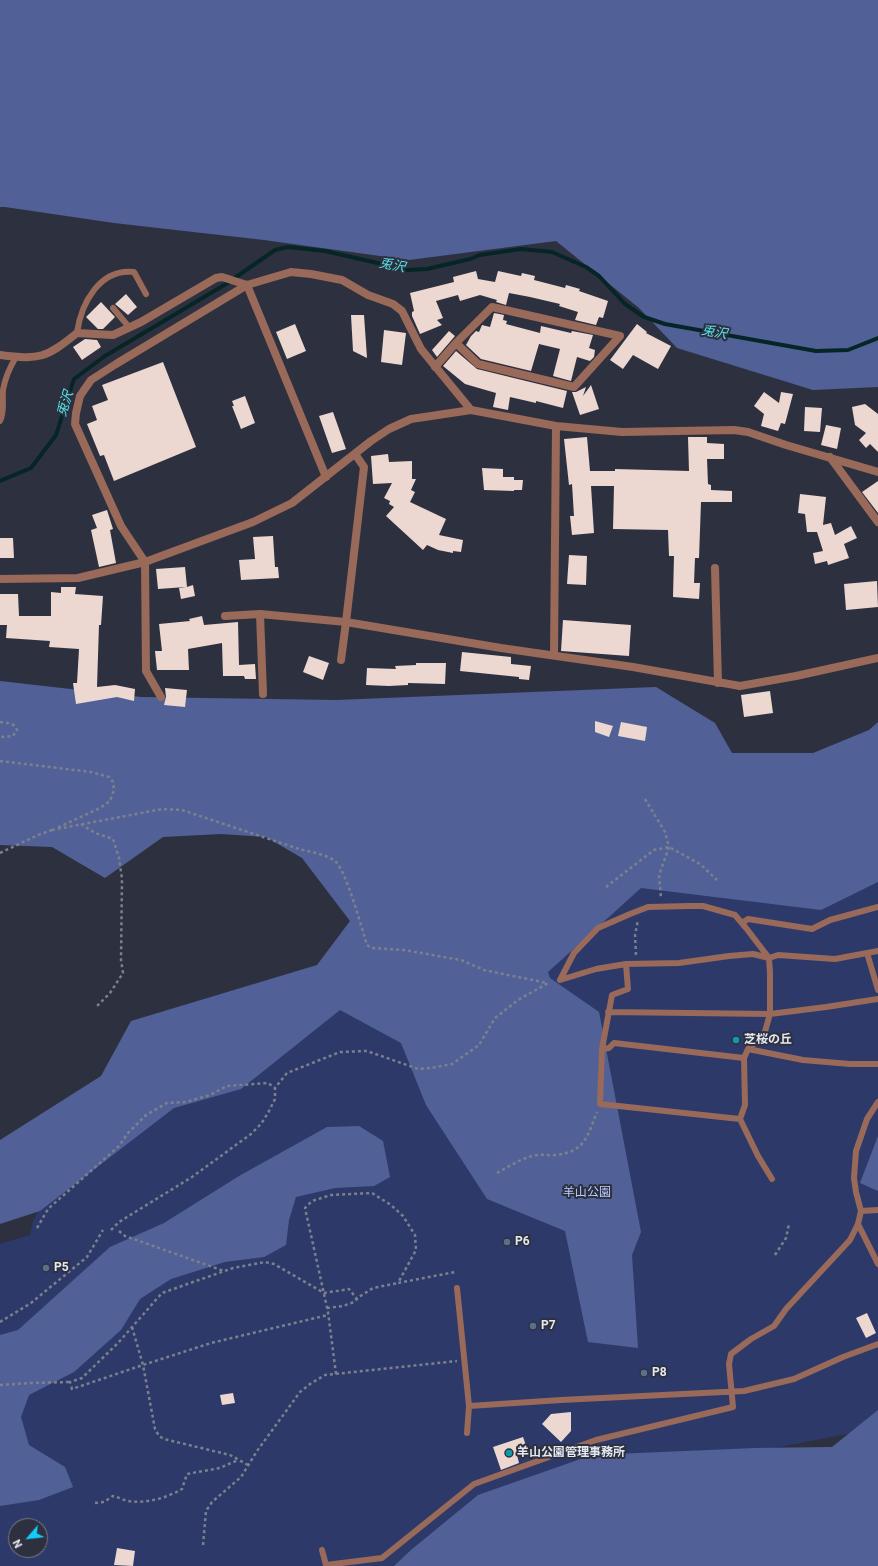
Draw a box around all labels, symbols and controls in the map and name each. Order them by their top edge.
water label: 兎沢 [378,256,406,276]
water label: 兎沢 [700,323,728,343]
water label: 兎沢 [55,389,77,419]
place label: 芝桜の丘 [744,1033,792,1047]
marker: 芝桜の丘 [731,1035,741,1045]
park label: 羊山公園 [563,1186,611,1200]
place label: P6 [515,1235,530,1249]
marker: P6 [502,1237,512,1247]
place label: P5 [54,1261,69,1275]
marker: P5 [41,1263,51,1273]
place label: P7 [541,1319,556,1333]
marker: P7 [528,1321,538,1331]
place label: P8 [652,1366,667,1380]
marker: P8 [639,1368,649,1378]
place label: 羊山公園管理事務所 [517,1446,625,1460]
marker: 羊山公園管理事務所 [504,1448,514,1458]
north arrow [8,1518,48,1558]
text: N [10,1537,25,1550]

